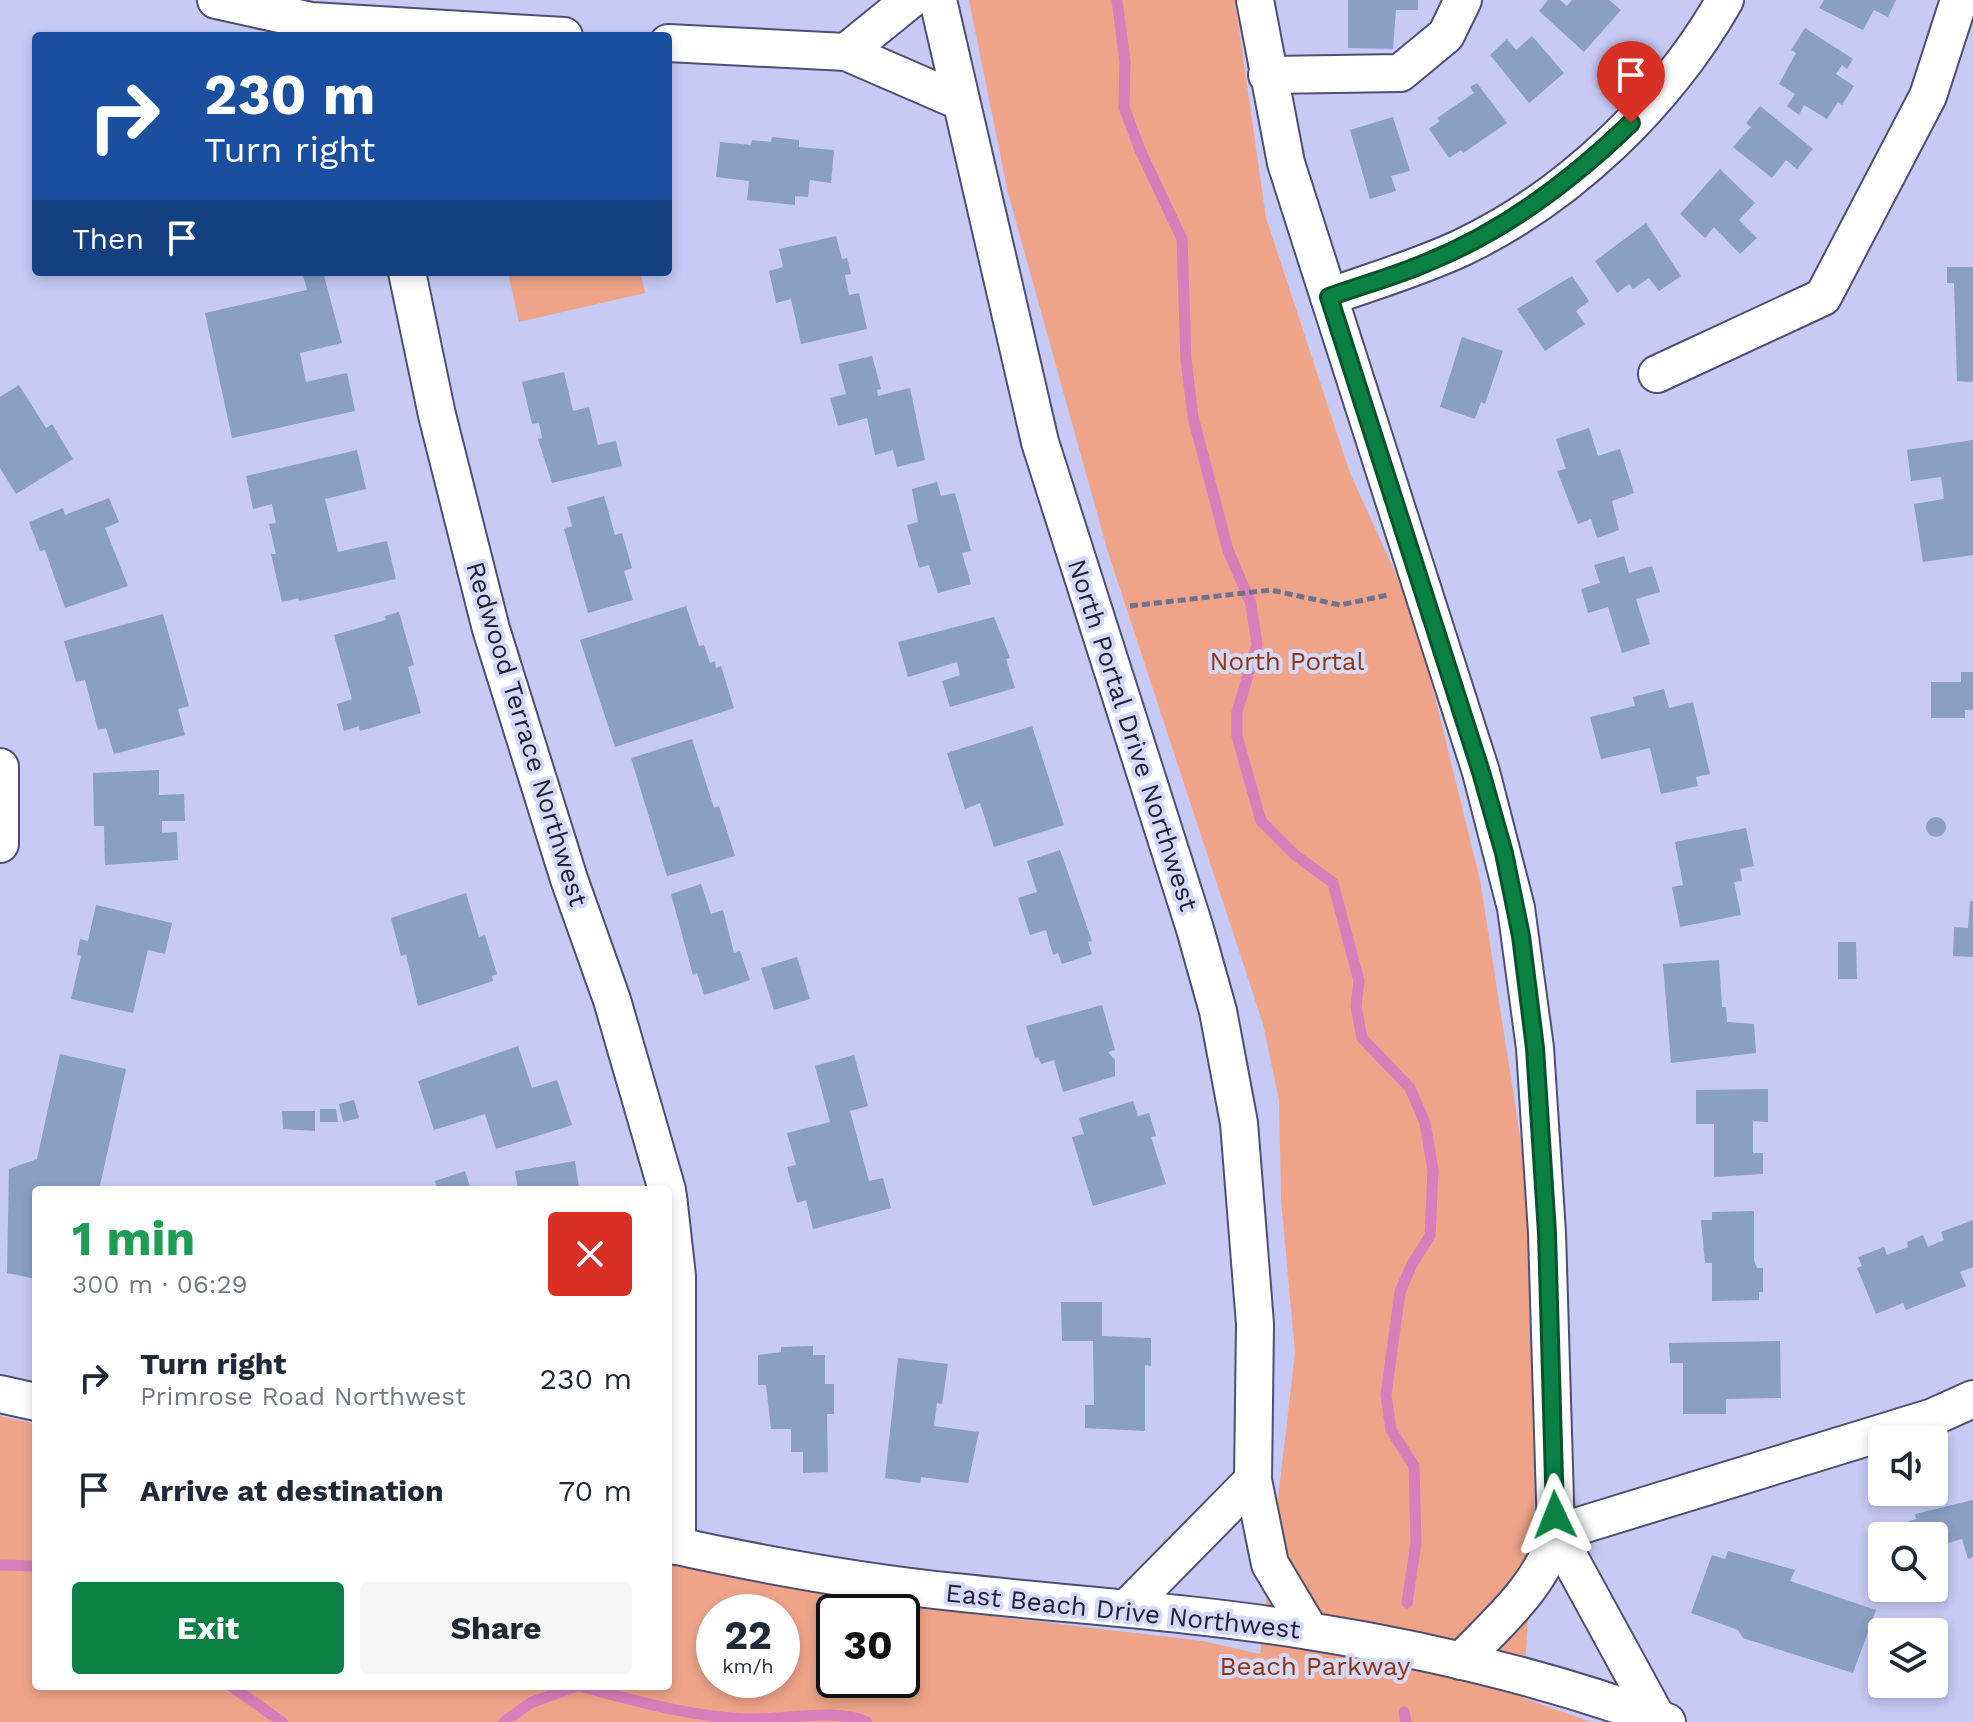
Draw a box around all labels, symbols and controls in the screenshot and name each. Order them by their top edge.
pin [1597,41,1665,123]
icon: arrive [1609,53,1653,97]
text: 230 m [204,62,375,128]
icon: right [72,64,176,168]
text: Turn right [204,129,375,171]
icon: arrive [160,216,204,260]
text: Then [72,221,144,256]
street label: North Portal Drive Northwest [1062,555,1204,915]
street label: Redwood Terrace Northwest [460,558,594,910]
park label: North Portal [1210,646,1364,676]
text: 1 min [72,1210,195,1267]
button: close [548,1212,632,1296]
text: 300 m · 06:29 [72,1269,248,1299]
text: Turn right [140,1346,286,1381]
icon: right [72,1356,116,1400]
text: 230 m [540,1361,632,1396]
text: Primrose Road Northwest [140,1381,466,1411]
map controls [1868,1426,1948,1698]
button: sound [1868,1426,1948,1506]
icon: arrive [72,1468,116,1512]
text: Arrive at destination [140,1473,444,1508]
text: 70 m [558,1473,632,1508]
position arrow [1513,1473,1597,1557]
button: search [1868,1522,1948,1602]
street label: East Beach Drive Northwest [944,1577,1302,1645]
button: Exit [72,1582,344,1674]
button: Share [360,1582,632,1674]
speed limit sign: 30 [816,1594,920,1698]
text: 22 [724,1612,772,1659]
button: layers [1868,1618,1948,1698]
park label: Beach Parkway [1220,1651,1411,1681]
text: km/h [722,1654,774,1678]

